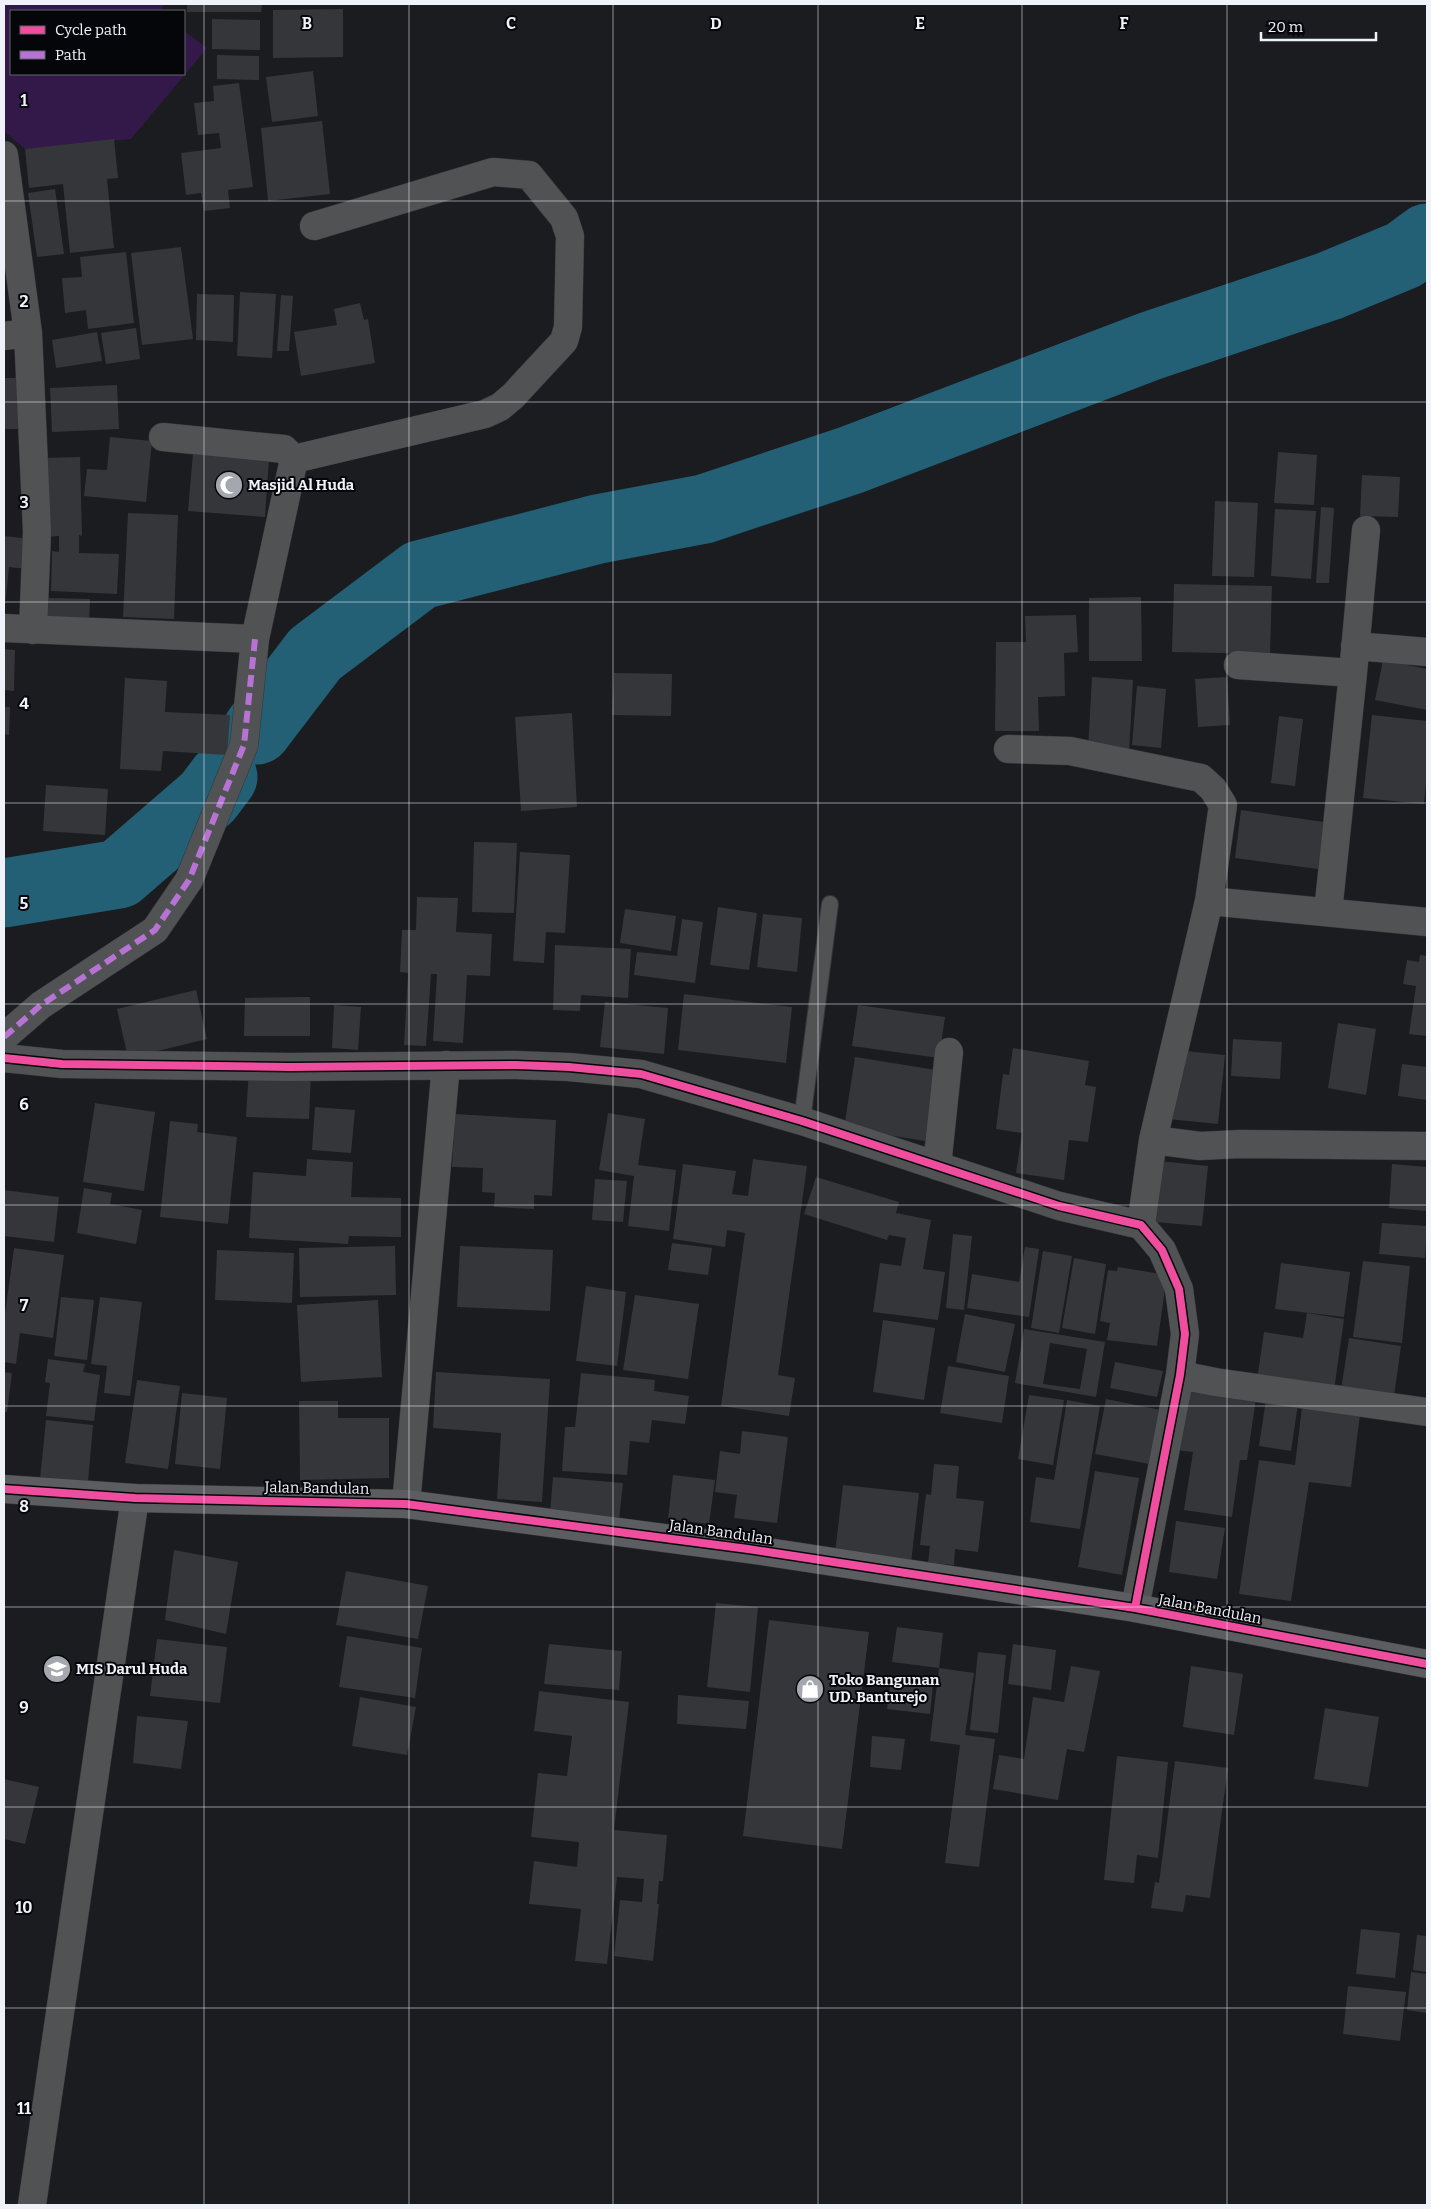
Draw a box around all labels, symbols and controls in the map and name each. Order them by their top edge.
legend [10,10,185,75]
scale bar [1261,10,1376,42]
text: B [302,14,312,33]
text: C [506,14,516,33]
text: D [710,14,722,33]
text: E [915,14,925,33]
text: F [1120,14,1129,33]
text: 20 m [1268,18,1304,36]
text: Cycle path [55,21,127,39]
text: Path [55,46,87,64]
text: 1 [21,91,28,110]
text: 2 [19,292,29,311]
mosque icon: Masjid Al Huda [214,470,244,500]
place label: Masjid Al Huda [248,476,355,494]
text: 3 [19,493,29,512]
text: 4 [19,694,29,713]
text: 5 [20,894,29,913]
text: 6 [19,1095,29,1114]
text: 7 [20,1296,29,1315]
street label: Jalan Bandulan [263,1478,370,1498]
text: 8 [19,1497,29,1516]
street label: Jalan Bandulan [667,1516,775,1548]
street label: Jalan Bandulan [1156,1590,1264,1628]
school or university icon: MIS Darul Huda [42,1654,72,1684]
place label: MIS Darul Huda [76,1660,188,1678]
place label: Toko Bangunan UD. Banturejo [829,1671,940,1706]
shop icon: Toko Bangunan UD. Banturejo [795,1674,825,1704]
text: 9 [19,1698,29,1717]
text: 10 [15,1898,33,1917]
text: 11 [17,2099,31,2118]

